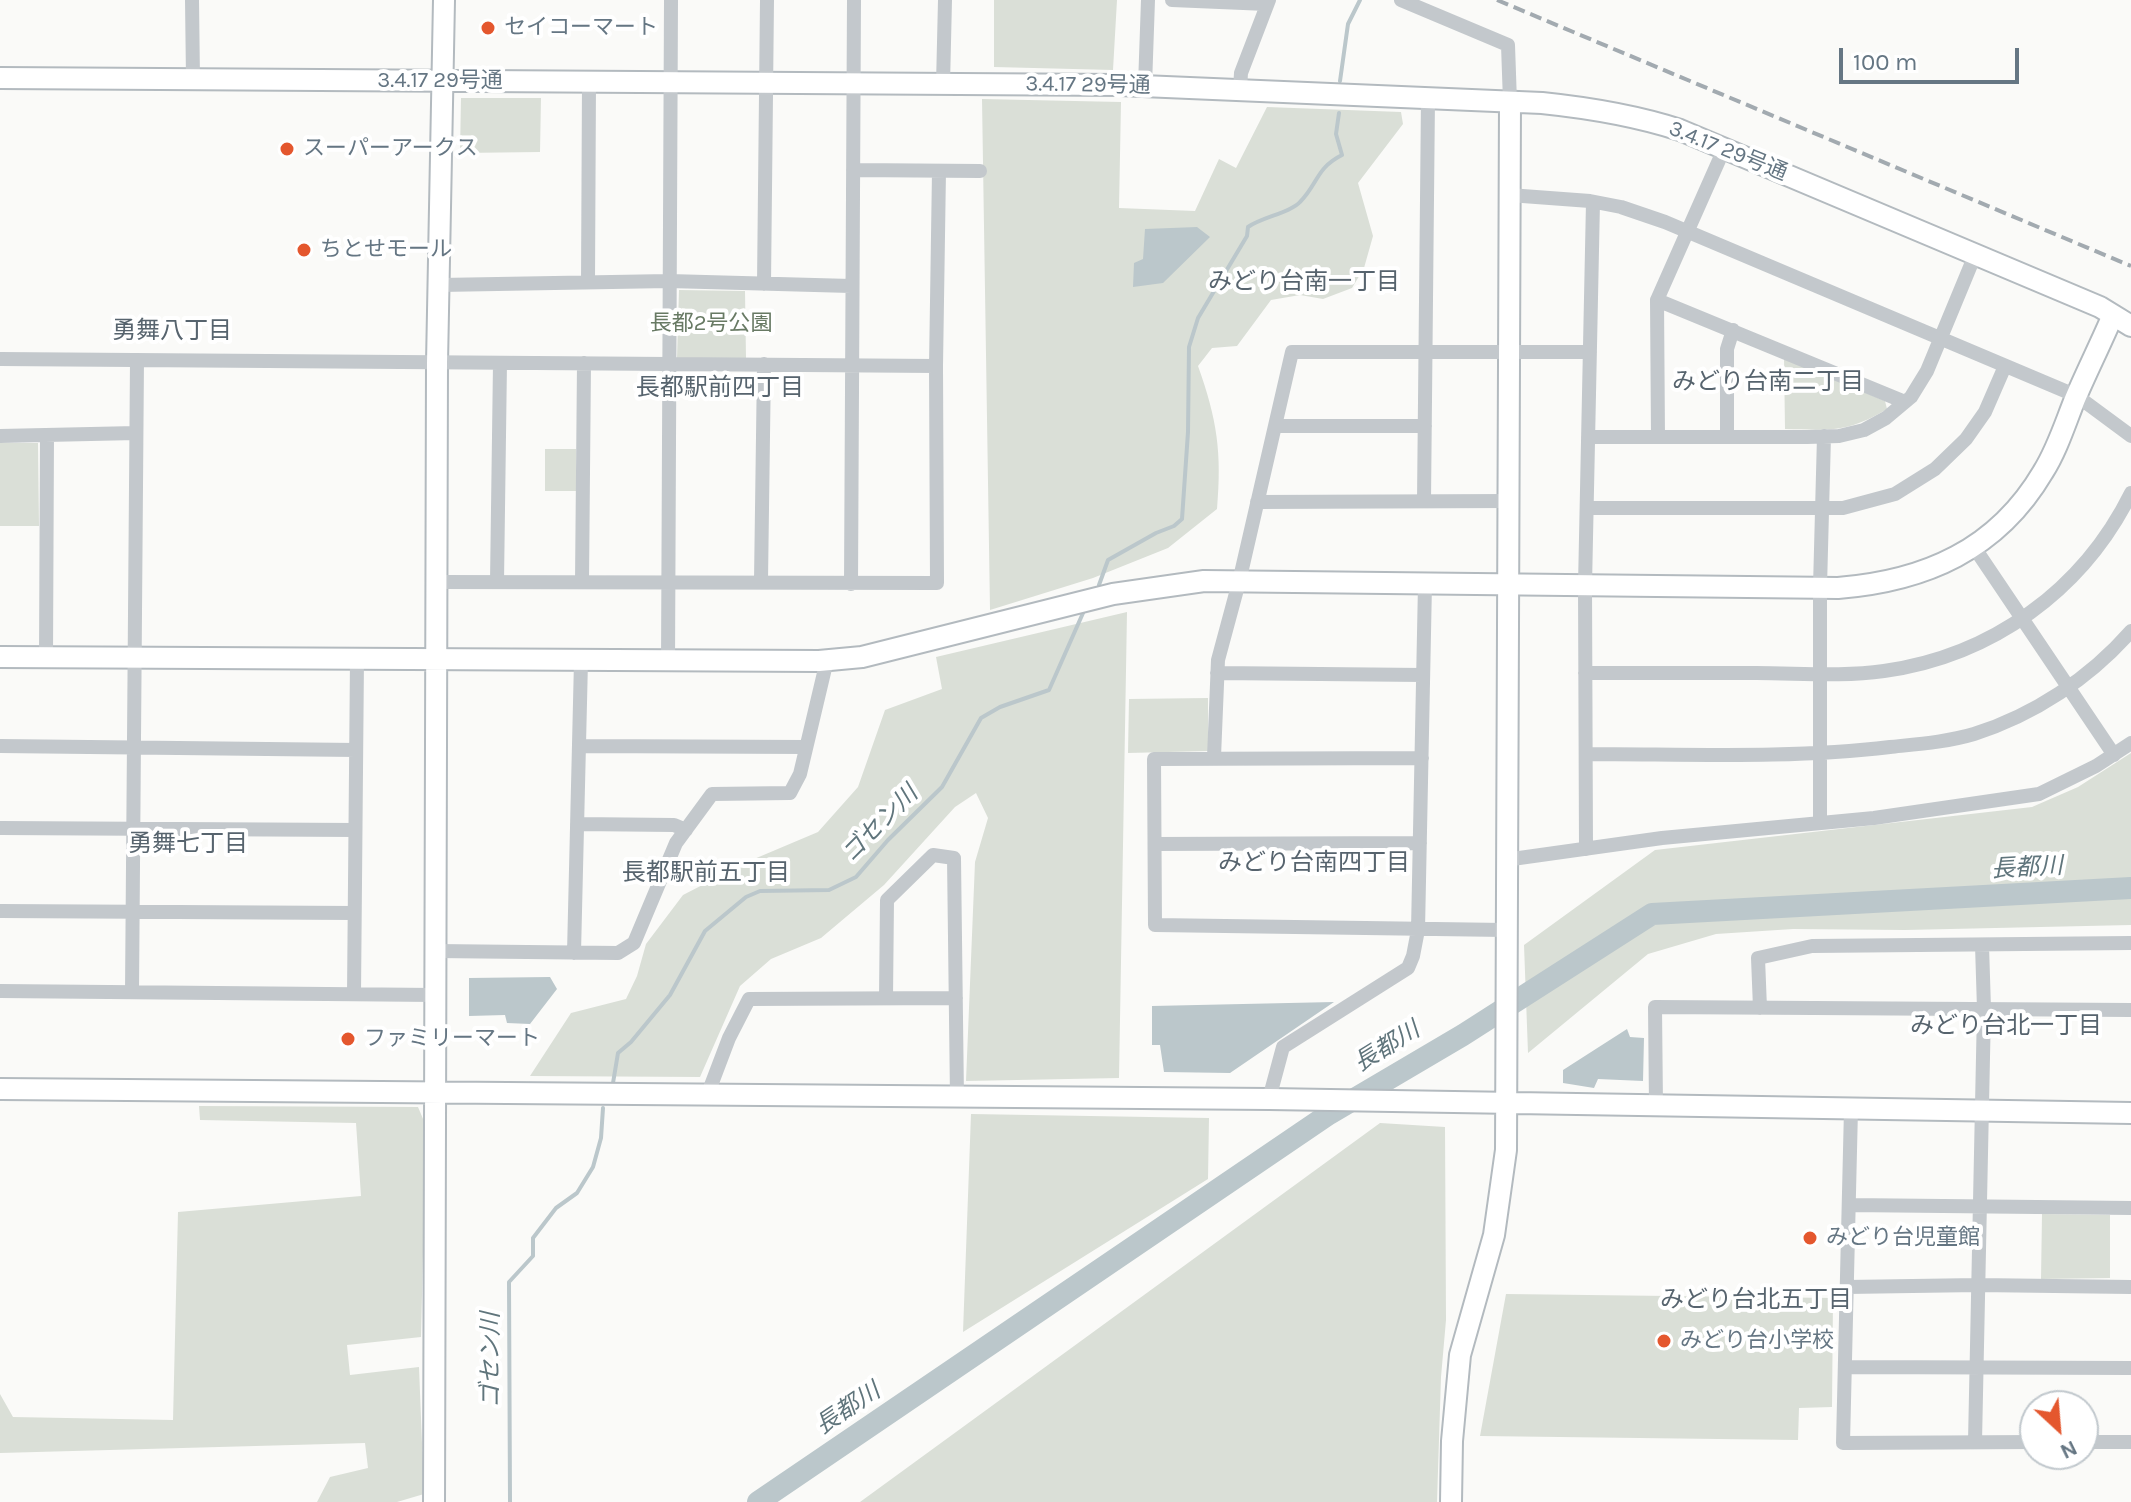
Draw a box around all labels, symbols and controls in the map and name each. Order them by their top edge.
place label: セイコーマート [504,15,658,41]
marker: セイコーマート [479,19,497,37]
scale bar [1843,32,2023,82]
text: 100 m [1853,48,1918,76]
street label: 3.4.17 29号通 [377,68,503,94]
street label: 3.4.17 29号通 [1025,71,1151,99]
street label: 3.4.17 29号通 [1665,115,1791,187]
place label: スーパーアークス [303,136,478,162]
marker: スーパーアークス [278,140,296,158]
place label: ちとせモール [320,237,452,263]
marker: ちとせモール [295,241,313,259]
district label: みどり台南一丁目 [1208,268,1400,296]
park label: 長都2号公園 [650,311,772,337]
district label: 勇舞八丁目 [112,317,232,345]
district label: みどり台南二丁目 [1672,368,1864,396]
district label: 長都駅前四丁目 [636,374,804,402]
water label: ゴセン川 [836,780,924,868]
district label: 勇舞七丁目 [128,830,248,858]
district label: みどり台南四丁目 [1218,849,1410,877]
water label: 長都川 [1990,852,2064,884]
district label: 長都駅前五丁目 [622,859,790,887]
district label: みどり台北一丁目 [1910,1012,2102,1040]
water label: 長都川 [1349,1016,1425,1078]
place label: ファミリーマート [364,1026,540,1052]
marker: ファミリーマート [339,1030,357,1048]
place label: みどり台児童館 [1826,1225,1980,1251]
marker: みどり台児童館 [1801,1229,1819,1247]
district label: みどり台北五丁目 [1660,1286,1852,1314]
water label: ゴセン川 [477,1312,505,1408]
place label: みどり台小学校 [1680,1328,1834,1354]
marker: みどり台小学校 [1655,1332,1673,1350]
water label: 長都川 [810,1377,886,1441]
north arrow [2019,1390,2099,1470]
text: N [2056,1435,2081,1465]

